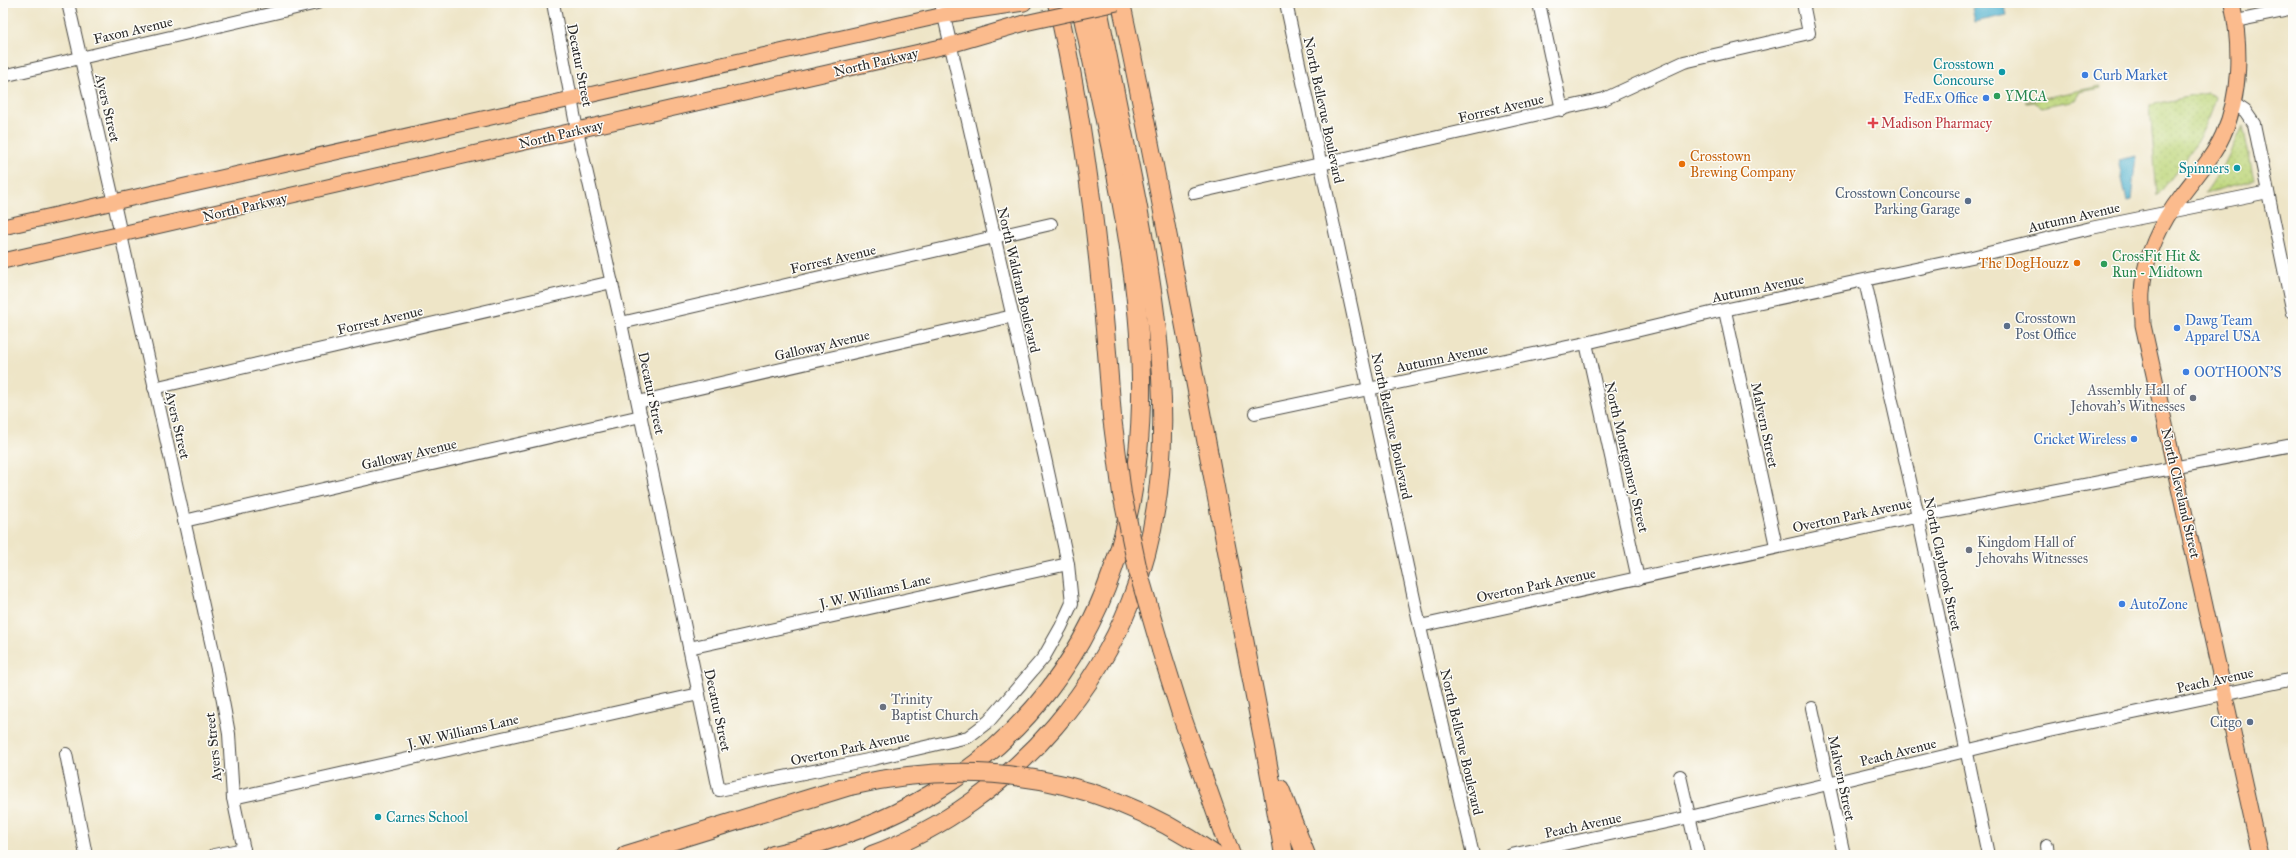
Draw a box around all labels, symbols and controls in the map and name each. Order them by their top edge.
street label: Faxon Avenue [92,13,174,48]
street label: Decatur Street [563,22,596,108]
street label: North Bellevue Boulevard [1300,35,1347,185]
street label: North Parkway [832,44,921,80]
place label: Crosstown Concourse [1933,56,1994,89]
marker: Crosstown Concourse [1997,67,2007,77]
place label: Curb Market [2093,67,2168,84]
marker: Curb Market [2080,70,2090,80]
street label: Ayers Street [91,71,124,144]
place label: YMCA [2005,88,2048,105]
street label: Forrest Avenue [1457,90,1546,127]
place label: FedEx Office [1904,90,1978,107]
marker: YMCA [1992,91,2002,101]
marker: FedEx Office [1981,93,1991,103]
place label: Madison Pharmacy [1881,115,1993,132]
street label: North Parkway [517,116,606,152]
marker: Madison Pharmacy [1868,118,1878,128]
place label: Crosstown Brewing Company [1690,148,1796,181]
marker: Crosstown Brewing Company [1677,159,1687,169]
place label: Spinners [2179,160,2229,177]
marker: Spinners [2232,163,2242,173]
place label: Crosstown Concourse Parking Garage [1835,185,1960,218]
street label: North Parkway [201,189,290,225]
marker: Crosstown Concourse Parking Garage [1963,196,1973,206]
street label: Autumn Avenue [2026,199,2122,237]
street label: North Waldran Boulevard [993,206,1044,355]
street label: Forrest Avenue [789,241,878,278]
place label: CrossFit Hit & Run - Midtown [2112,248,2203,281]
place label: The DogHouzz [1979,255,2070,272]
marker: The DogHouzz [2072,258,2082,268]
marker: CrossFit Hit & Run - Midtown [2099,259,2109,269]
street label: Autumn Avenue [1710,270,1806,307]
street label: Forrest Avenue [336,302,425,339]
place label: Crosstown Post Office [2015,310,2077,343]
place label: Dawg Team Apparel USA [2184,312,2261,345]
marker: Crosstown Post Office [2002,321,2012,331]
marker: Dawg Team Apparel USA [2172,323,2182,333]
street label: Galloway Avenue [773,326,872,365]
street label: Autumn Avenue [1394,340,1490,377]
street label: Decatur Street [634,350,669,436]
street label: North Bellevue Boulevard [1368,351,1415,501]
place label: OOTHOON'S [2194,364,2281,381]
marker: OOTHOON'S [2181,367,2191,377]
street label: North Montgomery Street [1601,380,1652,534]
street label: Malvern Street [1747,381,1782,469]
place label: Assembly Hall of Jehovah's Witnesses [2069,382,2187,416]
street label: Ayers Street [161,388,194,461]
marker: Assembly Hall of Jehovah's Witnesses [2188,393,2198,403]
street label: North Cleveland Street [2157,426,2204,560]
place label: Cricket Wireless [2033,431,2126,448]
marker: Cricket Wireless [2129,434,2139,444]
street label: Galloway Avenue [360,435,459,474]
street label: Overton Park Avenue [1791,495,1913,536]
street label: North Claybrook Street [1920,496,1965,632]
place label: Kingdom Hall of Jehovahs Witnesses [1975,534,2088,568]
marker: Kingdom Hall of Jehovahs Witnesses [1964,545,1974,555]
street label: Overton Park Avenue [1475,565,1597,606]
street label: J. W. Williams Lane [816,570,933,614]
place label: AutoZone [2129,596,2188,613]
marker: AutoZone [2117,599,2127,609]
street label: Peach Avenue [2175,664,2255,697]
street label: Decatur Street [700,667,735,753]
street label: North Bellevue Boulevard [1436,667,1487,817]
place label: Trinity Baptist Church [891,691,979,724]
marker: Trinity Baptist Church [878,702,888,712]
street label: J. W. Williams Lane [404,710,521,754]
street label: Ayers Street [201,712,226,783]
place label: Citgo [2210,714,2242,731]
marker: Citgo [2245,717,2255,727]
street label: Overton Park Avenue [789,728,911,769]
street label: Malvern Street [1824,734,1859,822]
street label: Peach Avenue [1858,735,1938,770]
place label: Carnes School [386,809,468,826]
street label: Peach Avenue [1543,809,1623,842]
marker: Carnes School [373,812,383,822]

